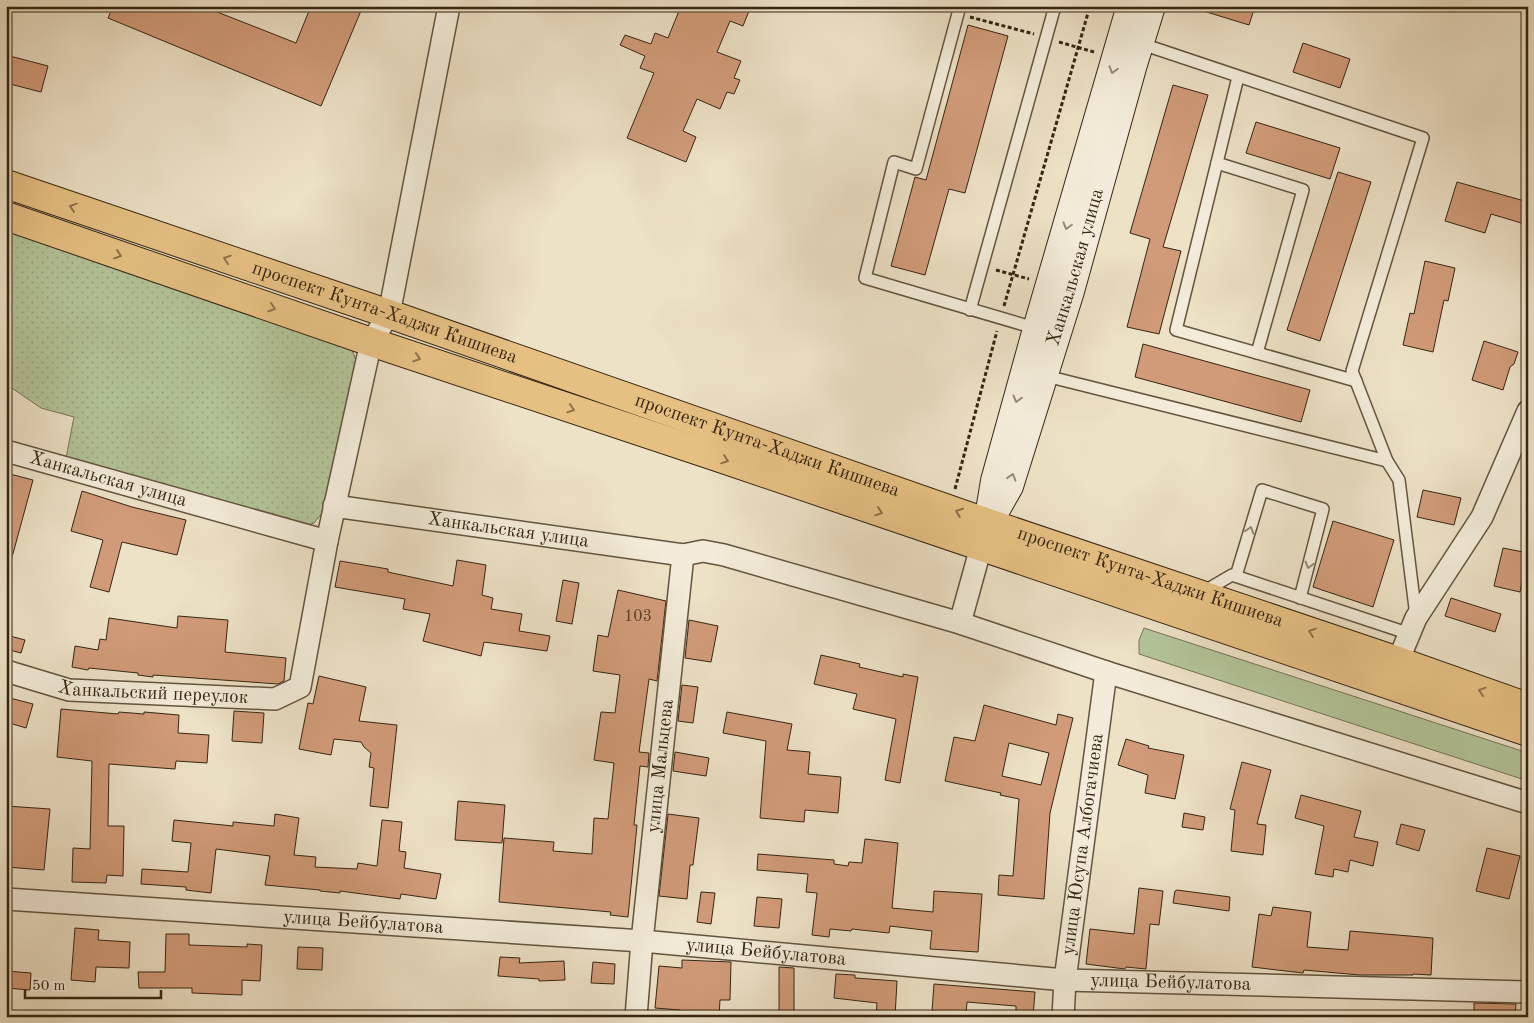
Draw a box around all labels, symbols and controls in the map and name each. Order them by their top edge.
one-way arrow [1108,65,1118,74]
street label: Ханкальская улица [1044,186,1108,348]
one-way arrow [70,202,78,212]
one-way arrow [1062,221,1072,230]
one-way arrow [114,249,122,259]
one-way arrow [223,255,232,265]
street label: проспект Кунта-Хаджи Кишиева [250,259,520,368]
one-way arrow [267,302,276,312]
one-way arrow [412,352,421,362]
street label: проспект Кунта-Хаджи Кишиева [632,391,903,501]
one-way arrow [1013,394,1023,403]
one-way arrow [566,403,575,413]
street label: Ханкальская улица [27,449,189,511]
one-way arrow [721,454,729,464]
one-way arrow [1006,474,1016,482]
one-way arrow [874,507,883,517]
one-way arrow [955,508,964,518]
street label: Ханкальская улица [426,510,591,551]
street label: проспект Кунта-Хаджи Кишиева [1015,524,1286,631]
one-way arrow [1245,526,1255,534]
one-way arrow [1304,560,1314,568]
house number: 103 [624,609,652,625]
one-way arrow [1308,628,1316,638]
street label: Ханкальский переулок [56,678,249,707]
one-way arrow [1478,687,1487,697]
street label: улица Мальцева [644,698,677,834]
street label: улица Юсупа Албогачиева [1059,732,1107,956]
street label: улица Бейбулатова [282,908,445,937]
street label: улица Бейбулатова [685,936,848,969]
scale bar [25,968,161,1000]
street label: улица Бейбулатова [1090,971,1252,994]
text: 50 m [32,979,66,994]

